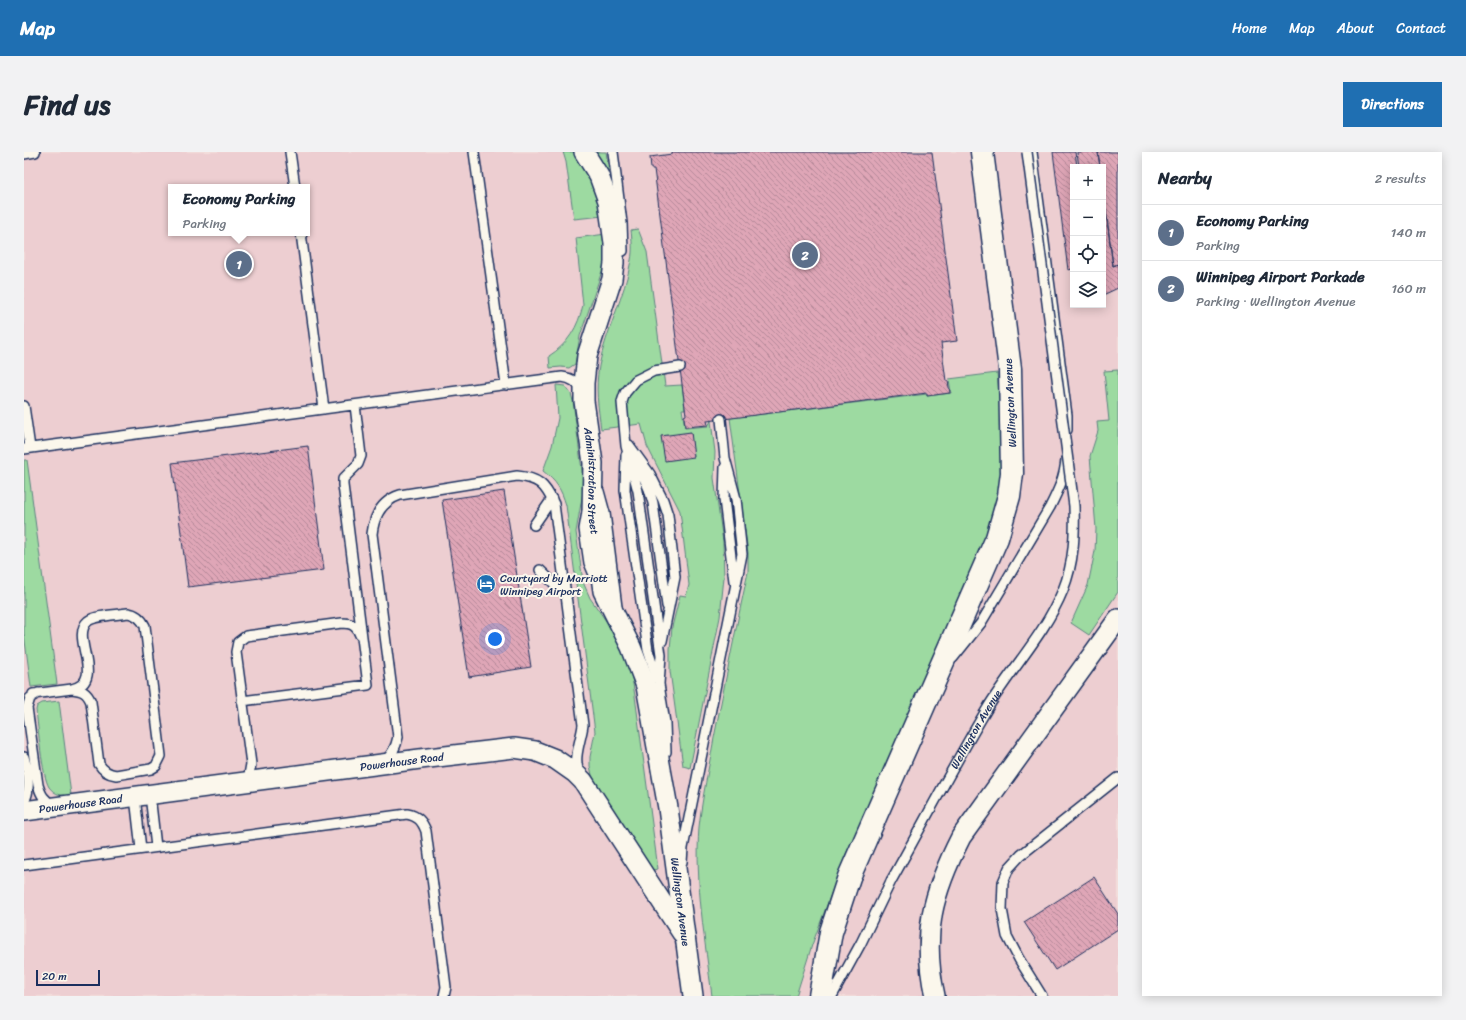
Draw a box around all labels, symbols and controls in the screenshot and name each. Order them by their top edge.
text: Map [20,12,55,45]
text: Home [1232,16,1267,41]
text: Map [1289,16,1315,41]
text: About [1337,16,1374,41]
text: Contact [1396,16,1446,41]
text: Find us [24,80,111,129]
button: Directions [1343,82,1442,127]
text: Nearby [1158,163,1212,193]
map controls [1070,164,1106,308]
button: + [1070,164,1106,200]
text: 2 results [1375,167,1426,190]
popup [168,184,310,236]
text: Economy Parking [183,186,295,212]
button: − [1070,200,1106,236]
text: Economy Parking [1196,208,1309,234]
text: Parking [183,212,226,235]
text: 1 [1168,221,1174,244]
text: 140 m [1391,221,1426,244]
text: Parking [1196,234,1240,257]
button: locate [1070,236,1106,272]
pin: 2 [792,240,818,270]
pin: 1 [226,249,252,279]
text: Winnipeg Airport Parkade [1196,264,1365,290]
button: layers [1070,272,1106,308]
text: 2 [1167,277,1175,300]
text: 160 m [1391,277,1426,300]
text: Parking · Wellington Avenue [1196,290,1355,313]
street label: Wellington Avenue [999,357,1022,448]
street label: Administration Street [578,425,604,536]
place label: Courtyard by Marriott Winnipeg Airport [500,569,608,601]
hotel icon: Courtyard by Marriott Winnipeg Airport [475,573,497,595]
your location [485,629,505,649]
street label: Wellington Avenue [945,685,1007,773]
street label: Powerhouse Road [359,747,446,777]
street label: Powerhouse Road [38,789,125,819]
street label: Wellington Avenue [665,856,695,948]
text: 20 m [42,967,67,986]
scale bar [36,968,100,987]

